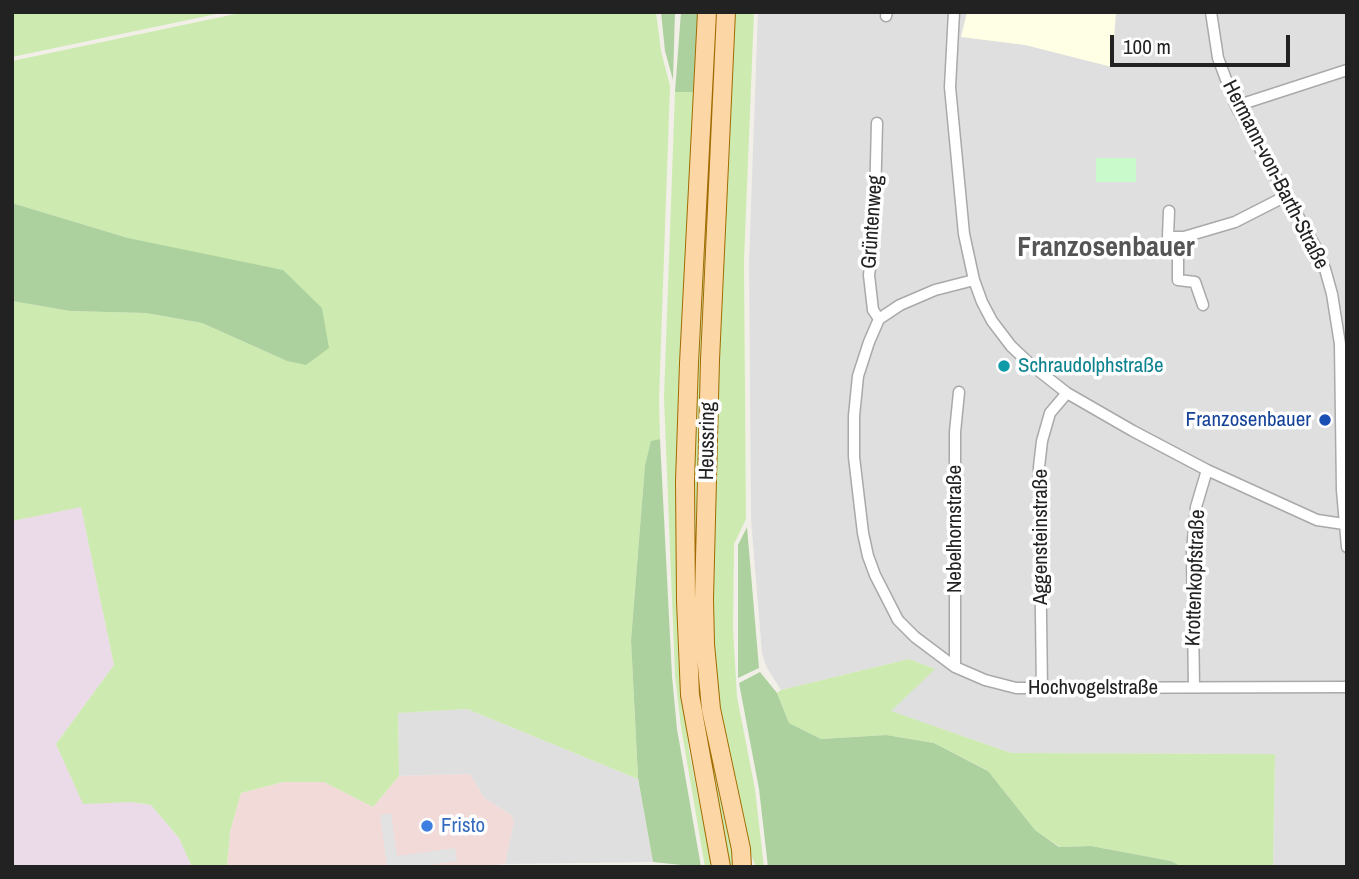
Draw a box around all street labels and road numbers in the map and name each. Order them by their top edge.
street label: Hermann-von-Barth-Straße [1216,76,1334,274]
street label: Grüntenweg [857,174,889,270]
street label: Heussring [695,402,721,480]
street label: Nebelhornstraße [942,465,968,593]
street label: Aggensteinstraße [1028,469,1054,605]
street label: Krottenkopfstraße [1181,509,1211,647]
street label: Hochvogelstraße [1028,675,1158,701]

